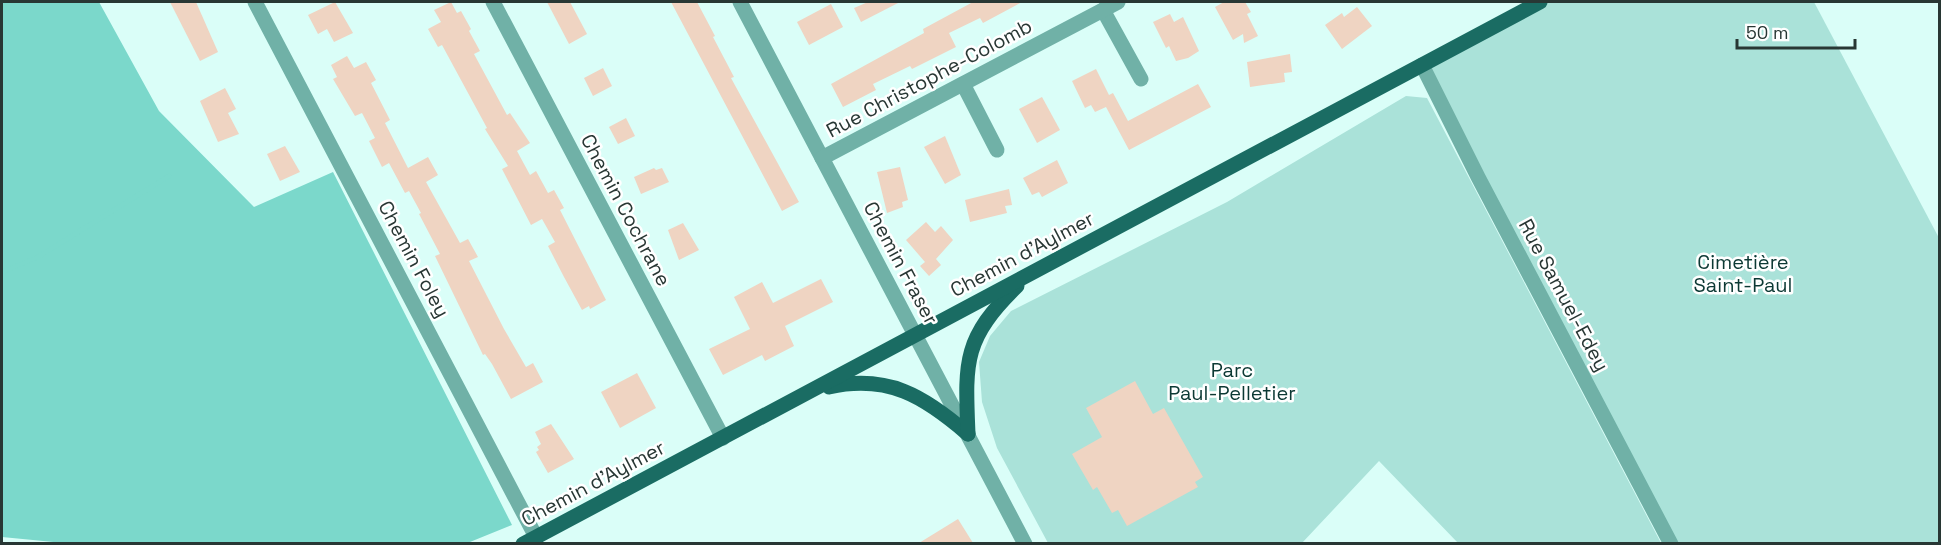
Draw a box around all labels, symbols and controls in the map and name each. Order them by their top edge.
scale bar [1737,12,1856,50]
street label: Rue Christophe-Colomb [822,13,1036,143]
text: 50 m [1746,21,1788,44]
street label: Chemin Cochrane [575,129,677,291]
street label: Chemin Foley [372,196,456,322]
street label: Chemin Fraser [858,197,944,329]
street label: Chemin d'Aylmer [946,205,1098,303]
street label: Rue Samuel-Edey [1513,214,1615,376]
park label: Cimetière Saint-Paul [1694,249,1792,298]
park label: Parc Paul-Pelletier [1168,357,1296,406]
street label: Chemin d'Aylmer [517,434,669,532]

